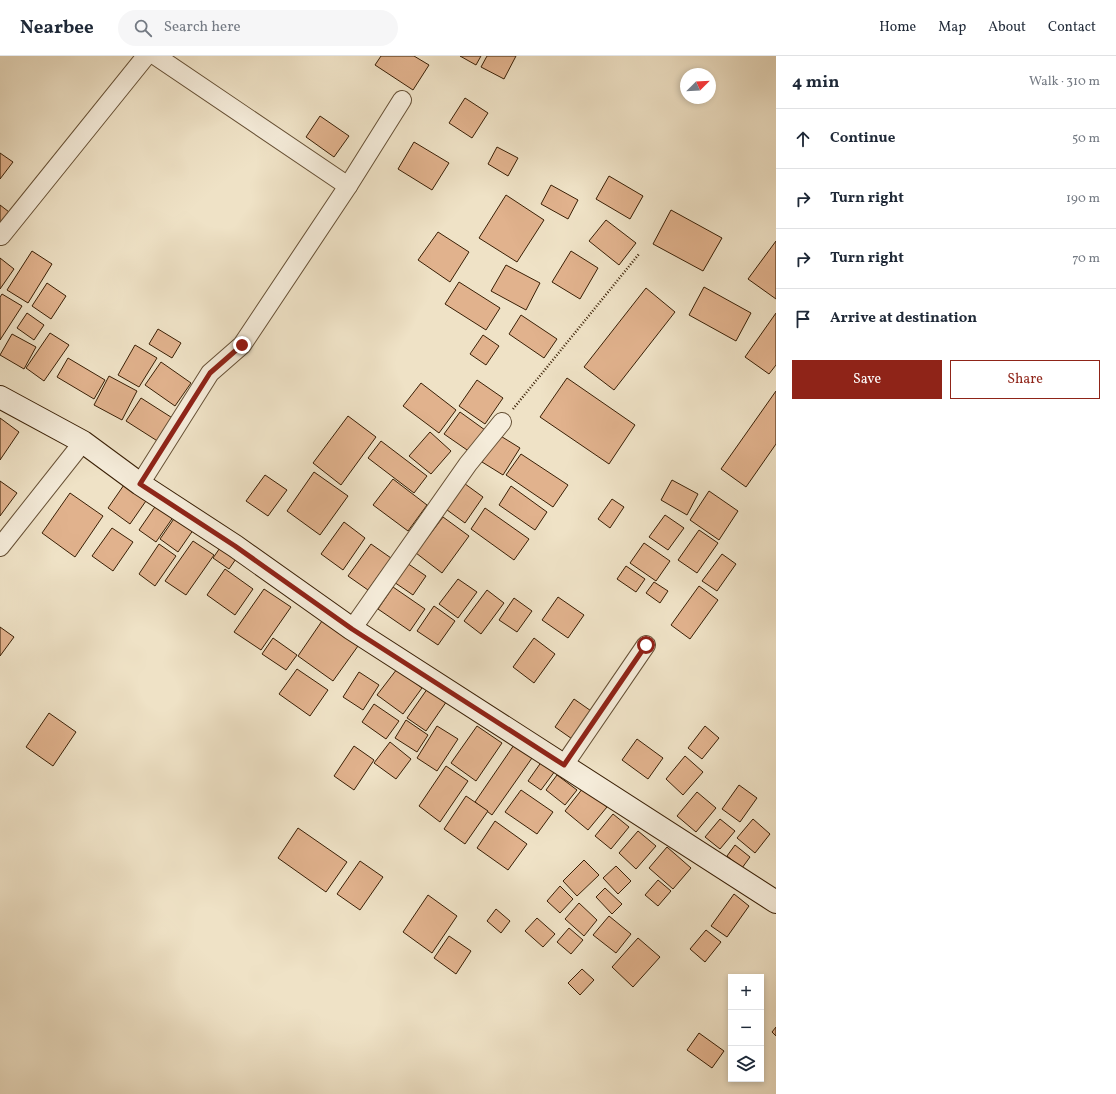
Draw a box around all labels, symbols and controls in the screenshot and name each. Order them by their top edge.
search box [118,10,398,46]
text: Nearbee [20,15,94,41]
icon: search [132,17,154,39]
text: Search here [164,17,241,38]
text: Home [879,18,916,37]
text: Map [938,18,966,37]
text: About [988,18,1026,37]
text: Contact [1048,18,1096,37]
north arrow [680,68,716,104]
text: 4 min [792,71,839,94]
text: Walk · 310 m [1029,73,1100,91]
icon: ahead [792,128,814,150]
text: Continue [830,128,895,149]
text: 50 m [1072,130,1100,148]
icon: right [792,188,814,210]
text: Turn right [830,188,904,209]
text: 190 m [1066,190,1100,208]
icon: right [792,248,814,270]
text: Turn right [830,248,904,269]
text: 70 m [1072,250,1100,268]
icon: arrive [792,308,814,330]
text: Arrive at destination [830,308,977,329]
route end [233,336,251,354]
button: Save [792,360,942,399]
button: Share [950,360,1100,399]
route start [637,636,655,654]
map controls [728,974,764,1082]
button: + [728,974,764,1010]
button: − [728,1010,764,1046]
button: layers [728,1046,764,1082]

